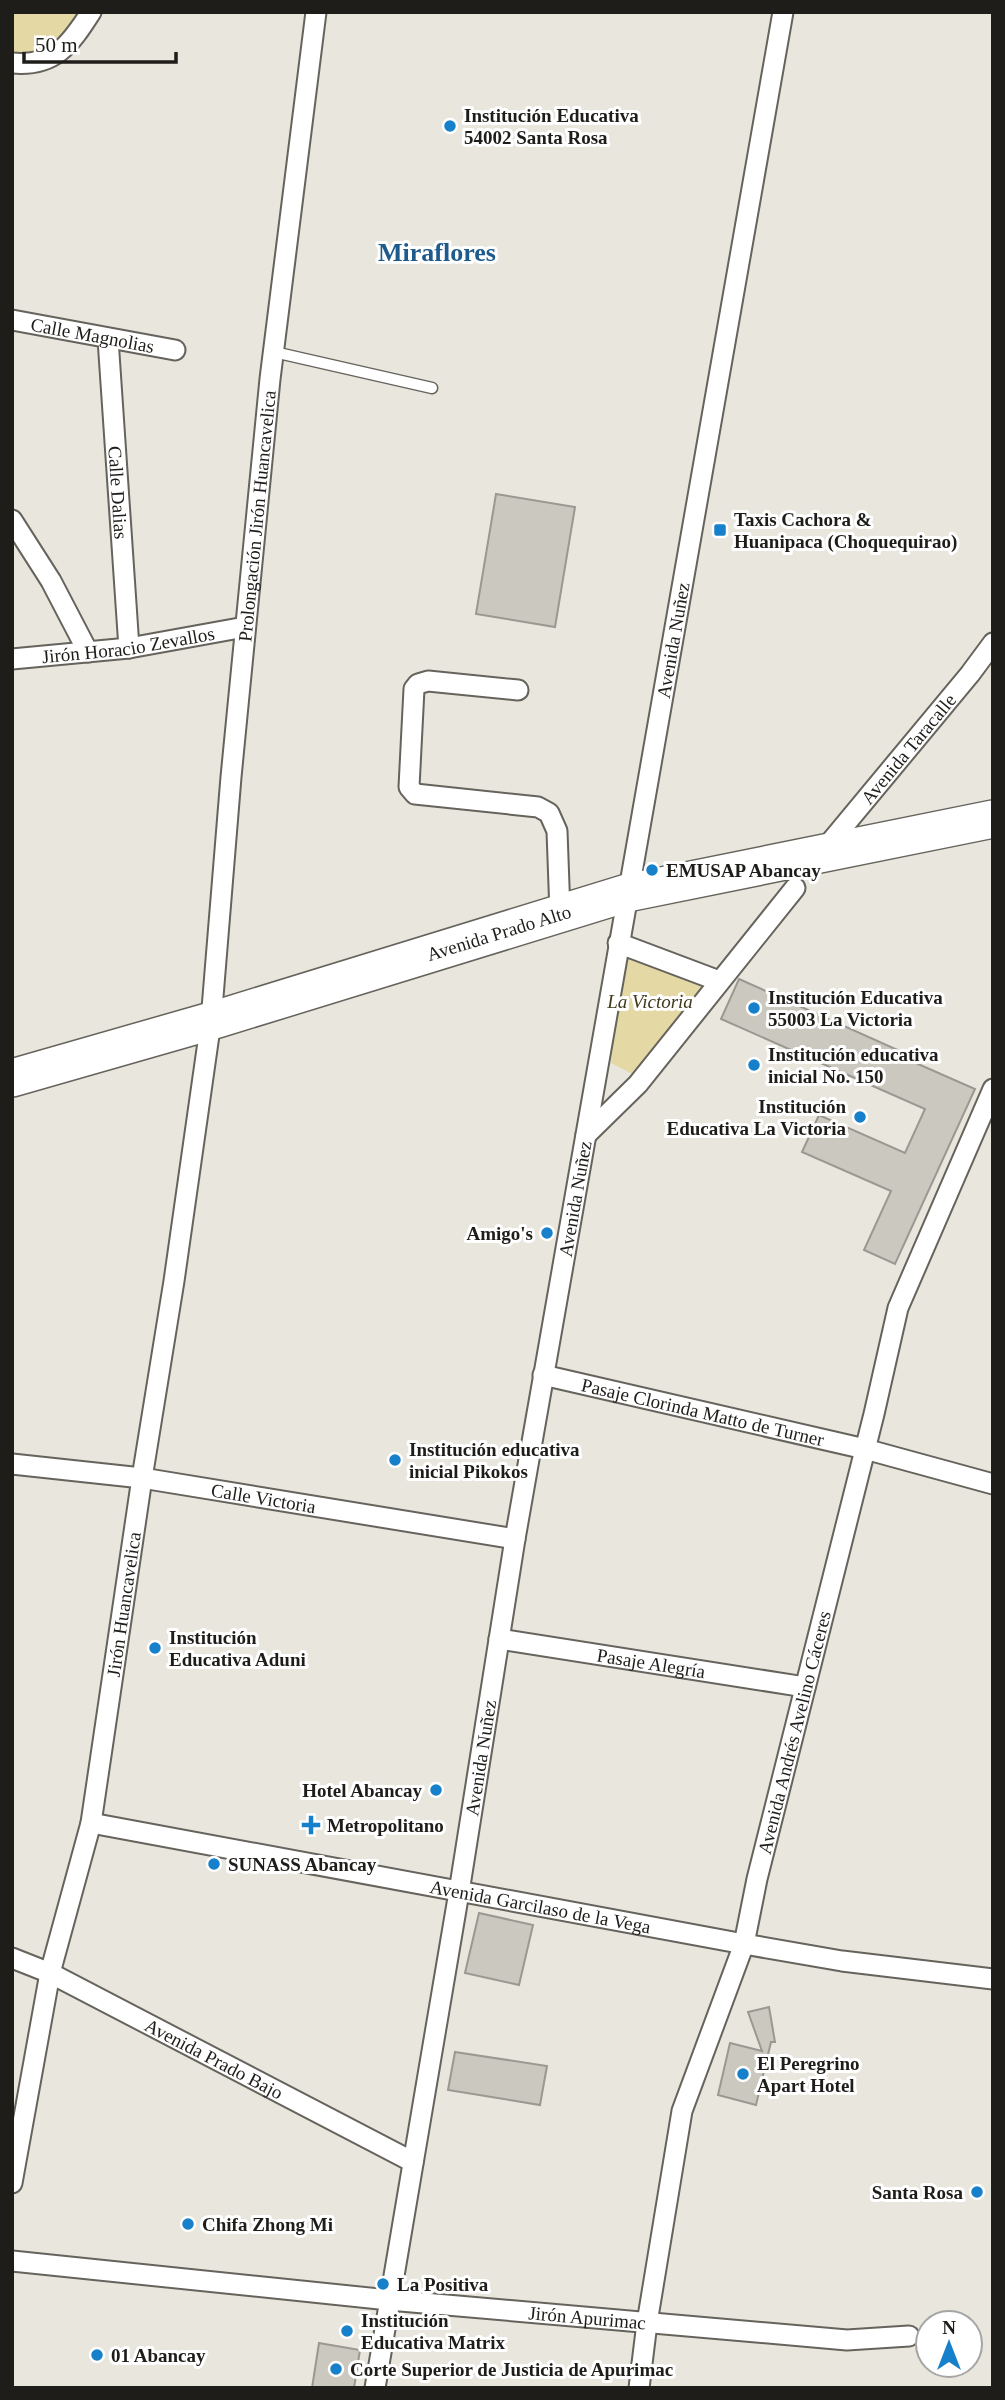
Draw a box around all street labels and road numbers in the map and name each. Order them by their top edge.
street label: Calle Magnolias [29,313,156,356]
street label: Prolongación Jirón Huancavelica [234,389,279,642]
street label: Calle Dalias [105,445,132,540]
street label: Avenida Nuñez [652,581,693,700]
street label: Jirón Horacio Zevallos [41,622,216,667]
street label: Avenida Taracalle [856,689,960,808]
street label: Avenida Prado Alto [424,900,573,965]
street label: Avenida Nuñez [554,1139,595,1258]
street label: Pasaje Clorinda Matto de Turner [580,1374,827,1450]
street label: Calle Victoria [210,1479,318,1517]
street label: Jirón Huancavelica [102,1530,144,1678]
street label: Avenida Andrés Avelino Cáceres [753,1609,835,1856]
street label: Pasaje Alegría [596,1644,707,1682]
street label: Avenida Nuñez [461,1698,500,1817]
street label: Avenida Garcilaso de la Vega [428,1876,653,1937]
street label: Avenida Prado Bajo [142,2014,287,2103]
street label: Jirón Apurimac [528,2302,647,2333]

